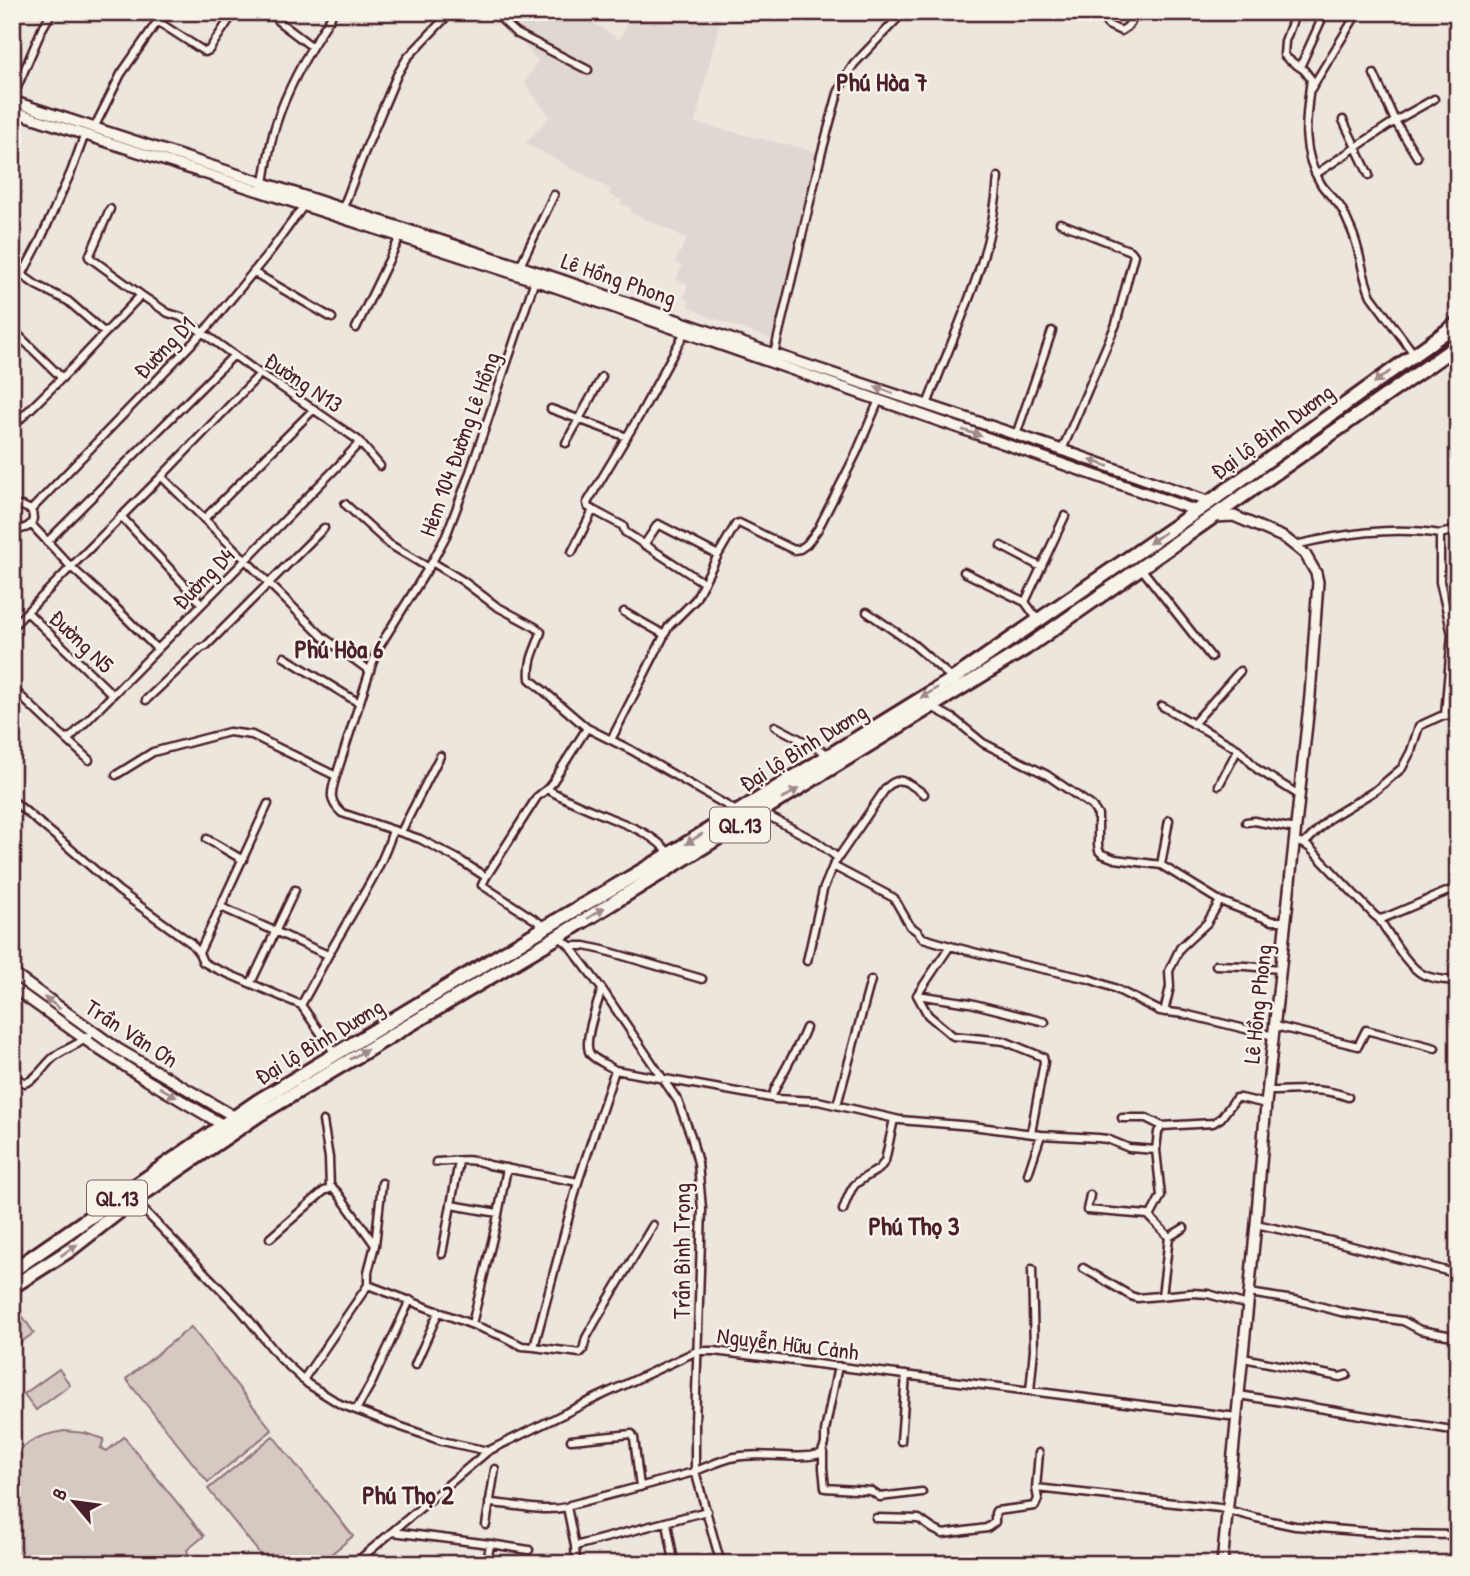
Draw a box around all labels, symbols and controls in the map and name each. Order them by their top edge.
district label: Phú Hòa 7 [836,64,928,99]
street label: Lê Hồng Phong [557,245,681,313]
street label: Đường D1 [126,309,202,385]
street label: Đường N13 [259,345,349,419]
street label: Hẻm 104 Đường Lê Hồng [411,347,507,541]
one-way arrow [1373,370,1391,384]
street label: Đại lộ Bình Dương [1204,376,1340,486]
one-way arrow [873,384,894,395]
one-way arrow [961,428,982,439]
one-way arrow [1088,457,1109,468]
one-way arrow [1148,531,1167,544]
street label: Đường D4 [165,540,241,616]
street label: Đường N5 [43,602,121,680]
district label: Phú Hòa 6 [295,631,384,666]
one-way arrow [919,687,938,700]
street label: Đại lộ Bình Dương [733,695,873,799]
one-way arrow [781,787,800,800]
road number: QL.13 [710,808,770,842]
one-way arrow [684,833,704,846]
one-way arrow [587,906,606,919]
street label: Lê Hồng Phong [1235,943,1279,1065]
street label: Đại lộ Bình Dương [249,990,389,1092]
street label: Trần Văn Ơn [79,991,185,1075]
one-way arrow [43,996,61,1010]
one-way arrow [350,1048,369,1061]
one-way arrow [159,1086,178,1098]
road number: QL.13 [87,1180,147,1216]
street label: Trần Bình Trọng [666,1183,697,1319]
district label: Phú Thọ 3 [868,1208,960,1243]
one-way arrow [60,1243,78,1257]
street label: Nguyễn Hữu Cảnh [715,1319,861,1367]
north arrow [38,1468,108,1538]
district label: Phú Thọ 2 [362,1477,455,1512]
text: B [45,1483,73,1504]

